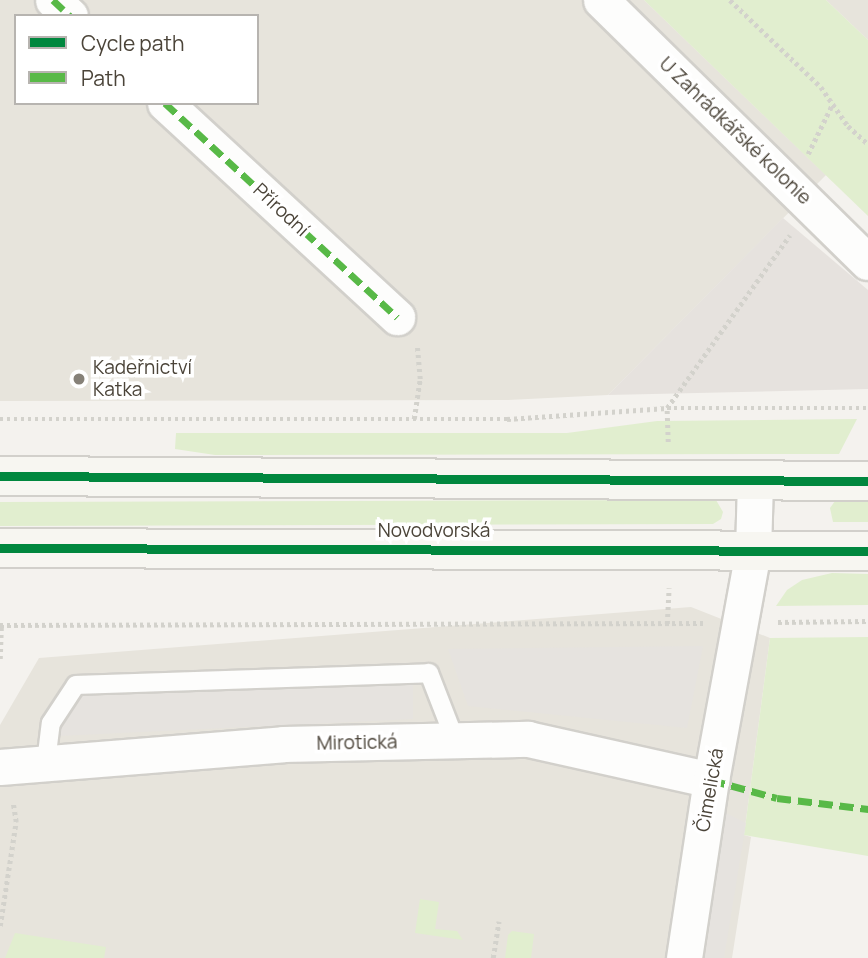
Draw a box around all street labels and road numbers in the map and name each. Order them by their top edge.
street label: U Zahrádkářské kolonie [654,53,816,209]
street label: Přírodní [248,179,314,241]
street label: Novodvorská [378,520,490,542]
street label: Mirotická [316,731,398,755]
street label: Čimelická [691,746,729,834]

